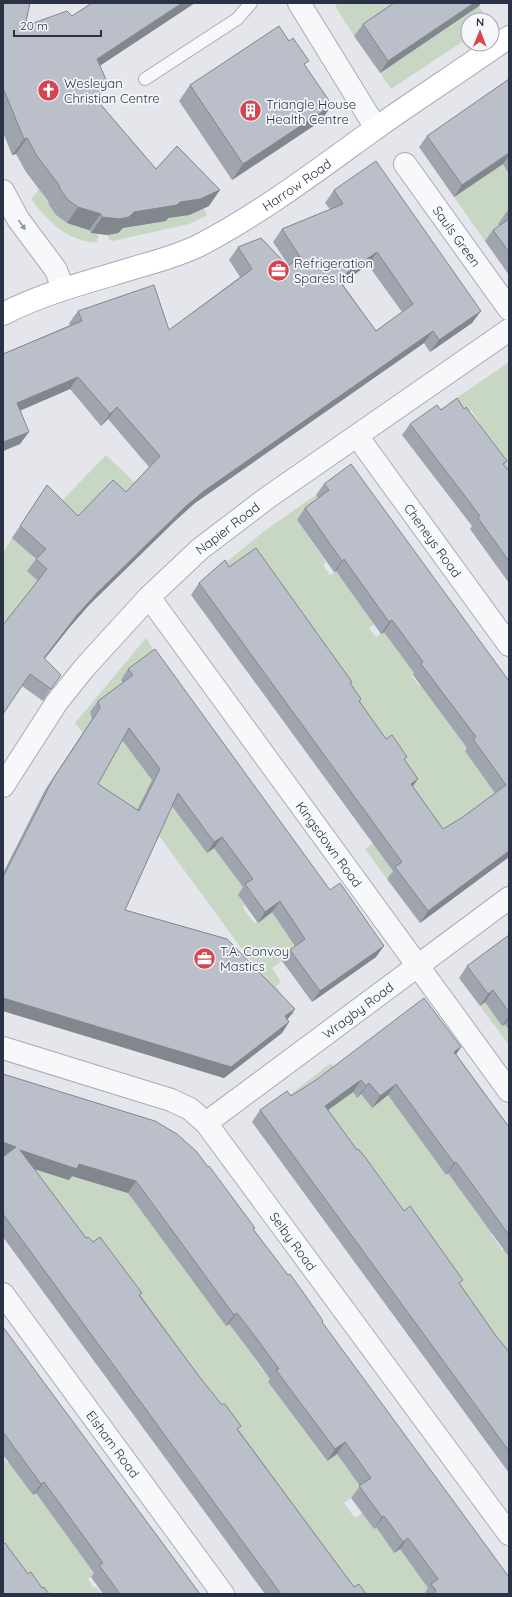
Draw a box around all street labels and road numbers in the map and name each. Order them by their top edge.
street label: Harrow Road [259,155,334,214]
street label: Sauls Green [430,203,484,270]
street label: Napier Road [192,499,263,558]
street label: Cheneys Road [401,500,465,580]
street label: Kingsdown Road [293,798,366,890]
street label: Wragby Road [319,979,396,1042]
street label: Selby Road [266,1209,320,1274]
street label: Elsham Road [83,1407,143,1481]

